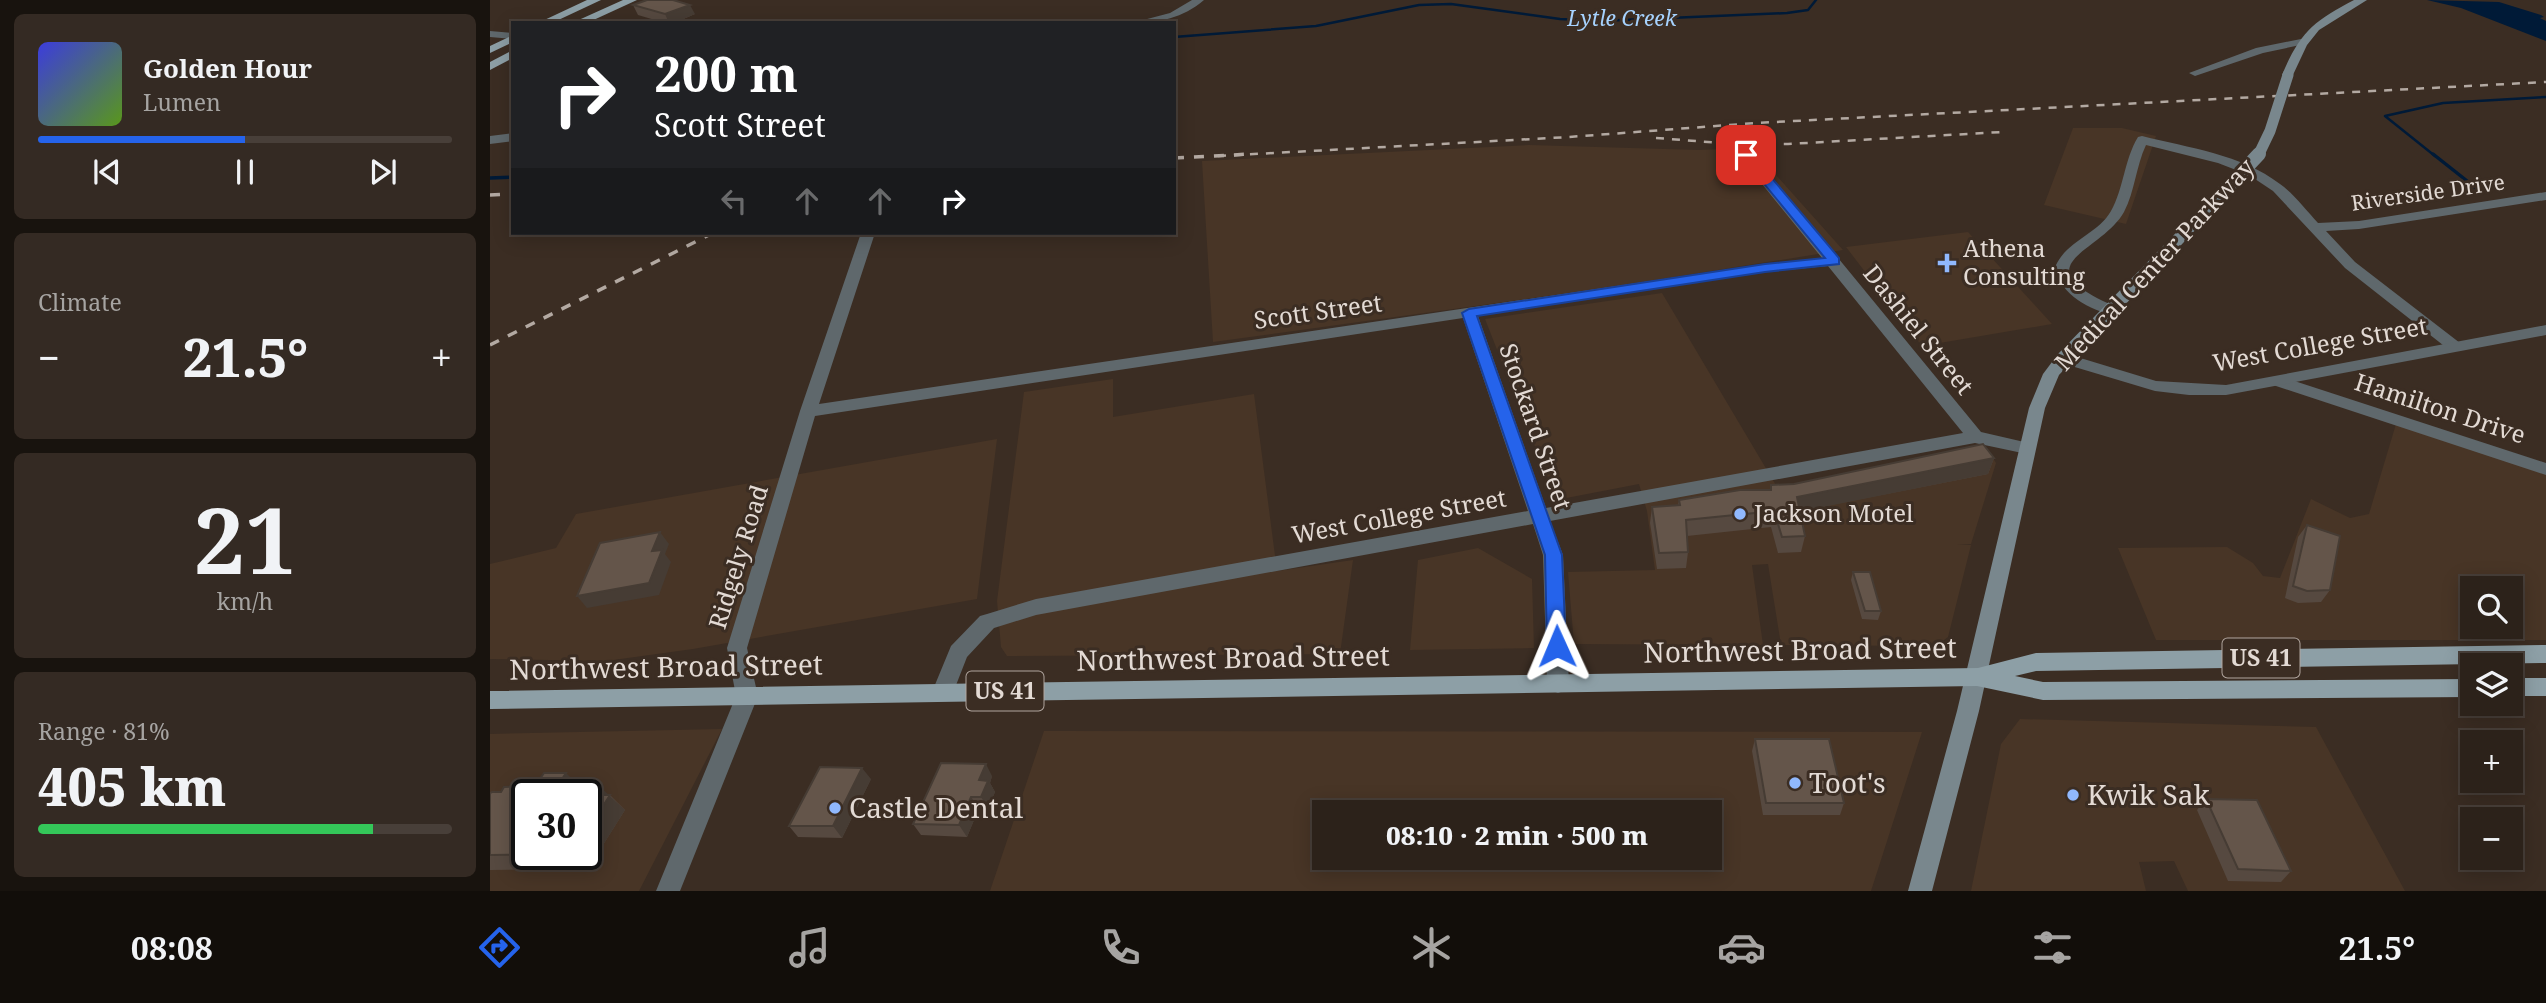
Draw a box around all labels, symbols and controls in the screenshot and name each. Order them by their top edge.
water label: Lytle Creek [1566,4,1678,32]
text: 200 m [654,40,798,106]
icon: right [539,49,630,140]
text: Golden Hour [143,50,312,86]
text: Lumen [143,86,221,118]
text: Scott Street [654,103,826,146]
pin [1716,125,1776,185]
icon: arrive [1727,136,1765,174]
street label: Medical Center Parkway [2047,150,2262,377]
icon: previous [88,153,126,191]
icon: pause [226,153,264,191]
icon: next [364,153,402,191]
street label: Riverside Drive [2349,167,2506,217]
icon: left [715,182,753,220]
icon: ahead [788,182,826,220]
icon: ahead [861,182,899,220]
icon: right [934,182,972,220]
place label: Athena Consulting [1963,231,2085,292]
marker: Athena Consulting [1937,253,1957,273]
street label: Dashiel Street [1857,257,1982,401]
street label: Scott Street [1252,285,1384,336]
text: Climate [38,286,122,318]
street label: West College Street [2210,308,2430,379]
text: 21.5° [183,321,308,392]
text: − [38,331,60,383]
text: + [431,331,452,383]
street label: Stockard Street [1493,339,1580,514]
street label: Hamilton Drive [2351,364,2530,451]
text: 21 [194,477,296,601]
street label: Ridgely Road [700,480,775,633]
street label: West College Street [1289,480,1509,551]
place label: Jackson Motel [1753,496,1914,529]
marker: Jackson Motel [1732,506,1748,522]
map controls [2460,576,2523,870]
button: search [2460,576,2523,639]
text: km/h [217,585,273,617]
position arrow [1520,609,1594,683]
street label: Northwest Broad Street [1643,627,1957,671]
street label: Northwest Broad Street [1076,635,1390,679]
road number: US 41 [2222,638,2300,678]
street label: Northwest Broad Street [509,644,823,688]
button: layers [2460,653,2523,716]
road number: US 41 [966,671,1044,710]
text: Range · 81% [38,715,170,747]
button: + [2460,730,2523,793]
text: 405 km [38,750,226,821]
place label: Toot's [1809,763,1886,801]
marker: Toot's [1787,775,1803,791]
place label: Kwik Sak [2087,775,2211,813]
speed limit sign: 30 [511,779,602,870]
marker: Kwik Sak [2065,787,2081,803]
place label: Castle Dental [849,788,1023,826]
marker: Castle Dental [827,800,843,816]
button: − [2460,807,2523,870]
text: 08:10 · 2 min · 500 m [1386,817,1648,853]
icon: directions [475,923,524,972]
icon: music [785,923,834,972]
icon: phone [1096,923,1145,972]
icon: climate [1407,923,1456,972]
icon: car [1717,923,1766,972]
icon: filters [2028,923,2077,972]
text: 08:08 [131,926,213,969]
text: 21.5° [2339,926,2415,969]

